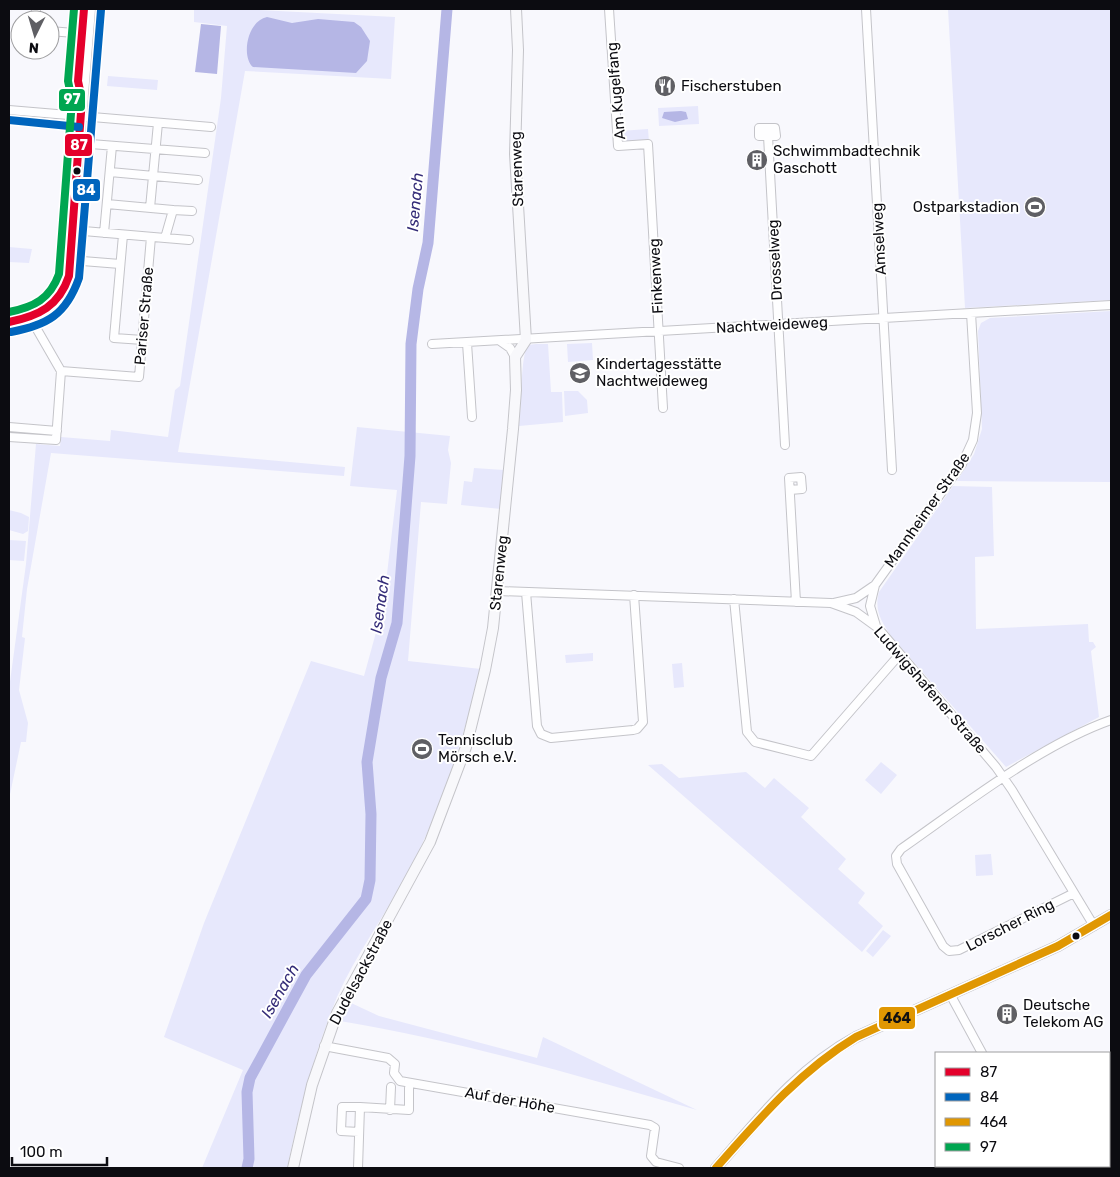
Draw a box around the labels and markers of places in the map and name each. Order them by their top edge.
restaurant icon: Fischerstuben [653,74,677,98]
place label: Fischerstuben [681,77,782,95]
place label: Schwimmbadtechnik Gaschott [773,142,921,177]
building icon: Schwimmbadtechnik Gaschott [745,148,769,172]
unlabelled marker [72,166,82,176]
sports icon: Ostparkstadion [1023,195,1047,219]
place label: Ostparkstadion [913,198,1019,216]
place label: Kindertagesstätte Nachtweideweg [596,355,722,390]
school or university icon: Kindertagesstätte Nachtweideweg [568,361,592,385]
place label: Tennisclub Mörsch e.V. [438,731,517,766]
sports icon: Tennisclub Mörsch e.V. [410,737,434,761]
unlabelled marker [1071,931,1081,941]
place label: Deutsche Telekom AG [1023,996,1103,1031]
building icon: Deutsche Telekom AG [995,1002,1019,1026]

